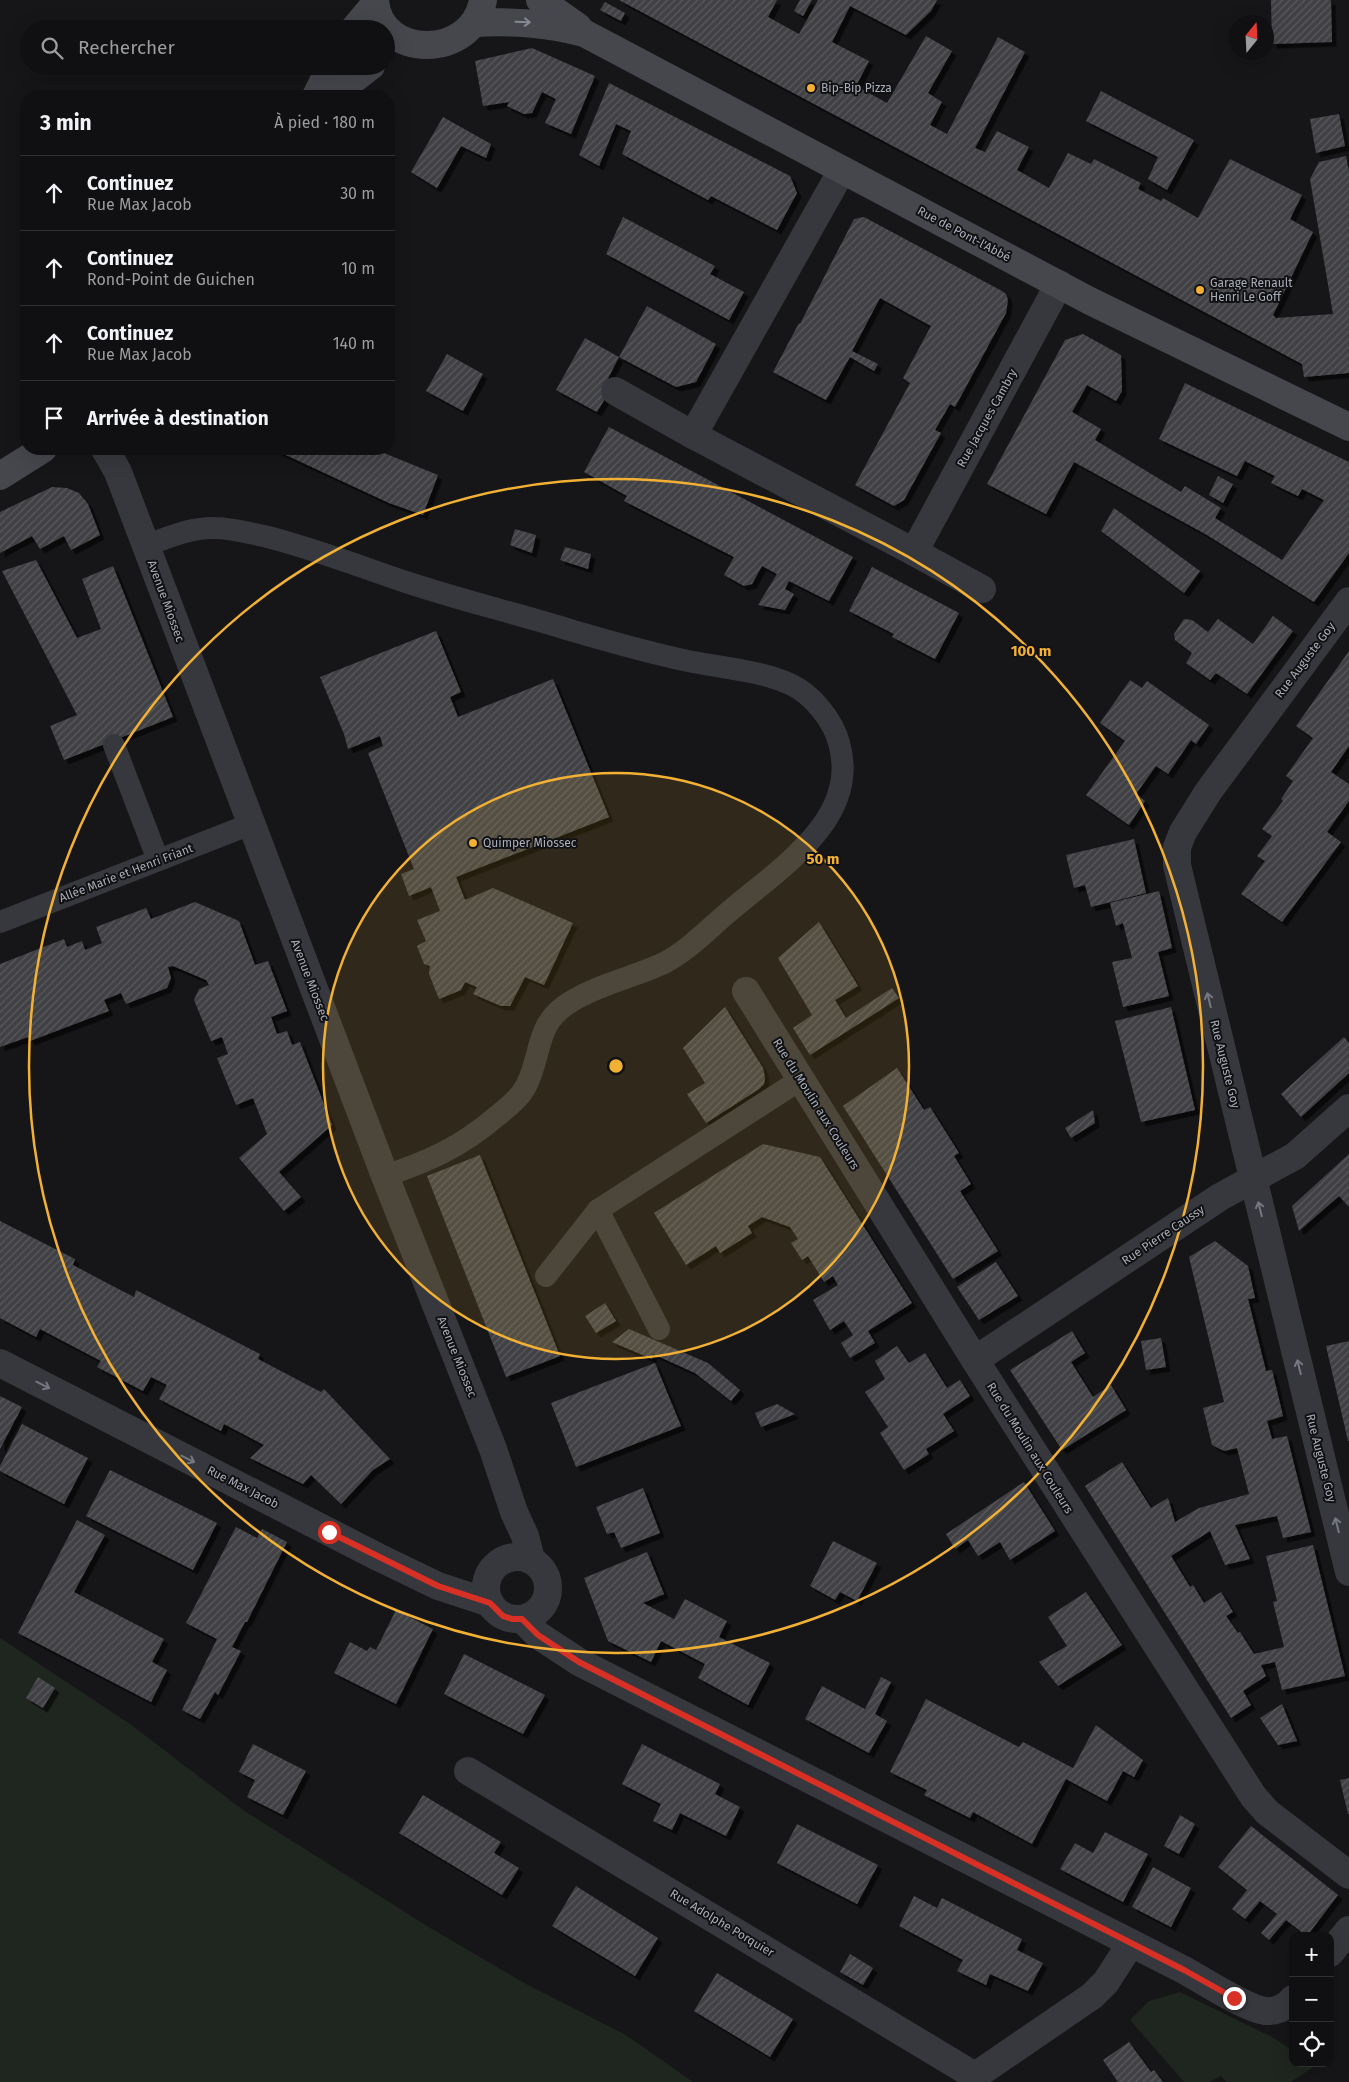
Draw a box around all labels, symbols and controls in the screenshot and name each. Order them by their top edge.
north arrow [1229,15,1274,60]
one-way arrow [514,18,530,27]
search box [20,20,395,75]
icon: search [38,34,66,62]
text: Rechercher [78,36,175,59]
place label: Bip-Bip Pizza [821,81,892,95]
marker: Bip-Bip Pizza [805,82,817,94]
text: 3 min [40,110,92,136]
text: À pied · 180 m [274,113,375,132]
text: Continuez [87,172,173,195]
icon: ahead [40,179,68,207]
text: 30 m [340,184,375,203]
text: Rue Max Jacob [87,195,192,214]
street label: Rue de Pont-l'Abbé [915,204,1013,264]
text: Continuez [87,247,173,270]
icon: ahead [40,254,68,282]
text: 10 m [341,259,375,278]
text: Rond-Point de Guichen [87,270,255,289]
place label: Garage Renault Henri Le Goff [1210,276,1293,304]
marker: Garage Renault Henri Le Goff [1194,284,1206,296]
text: Continuez [87,322,173,345]
icon: ahead [40,329,68,357]
text: 140 m [333,334,375,353]
text: Rue Max Jacob [87,345,192,364]
street label: Rue Jacques Cambry [954,366,1020,470]
icon: arrive [40,404,68,432]
text: Arrivée à destination [87,407,269,430]
street label: Avenue Miossec [145,558,187,644]
street label: Rue Auguste Goy [1272,619,1338,700]
text: 100 m [1011,642,1051,660]
place label: Quimper Miossec [483,836,577,850]
marker: Quimper Miossec [467,837,479,849]
street label: Allée Marie et Henri Friant [57,841,195,905]
text: 50 m [806,850,840,868]
street label: Avenue Miossec [288,937,332,1023]
one-way arrow [1204,993,1213,1009]
street label: Rue Auguste Goy [1207,1018,1243,1110]
street label: Rue du Moulin aux Couleurs [770,1036,862,1172]
centre of rings [607,1057,625,1075]
street label: Rue Pierre Caussy [1119,1202,1207,1268]
one-way arrow [1255,1202,1264,1218]
street label: Avenue Miossec [434,1314,480,1400]
one-way arrow [1293,1360,1303,1376]
one-way arrow [36,1380,51,1390]
street label: Rue du Moulin aux Couleurs [984,1380,1076,1516]
street label: Rue Auguste Goy [1303,1412,1339,1504]
one-way arrow [180,1455,195,1464]
street label: Rue Max Jacob [205,1463,281,1511]
one-way arrow [1332,1518,1341,1534]
route start [318,1521,341,1544]
street label: Rue Adolphe Porquier [667,1886,777,1960]
map controls [1289,1932,1334,2067]
button: + [1289,1932,1334,1977]
button: − [1289,1977,1334,2022]
route end [1223,1987,1246,2010]
button: locate [1289,2022,1334,2067]

